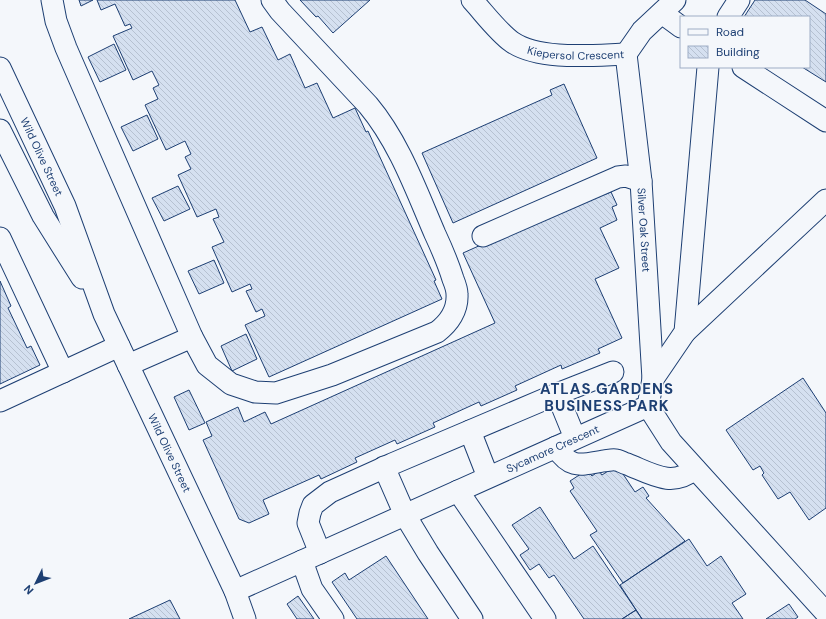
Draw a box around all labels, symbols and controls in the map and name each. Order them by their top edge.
legend [680,16,810,68]
text: Road [716,24,744,40]
street label: Kiepersol Crescent [526,43,624,63]
text: Building [716,44,760,60]
street label: Wild Olive Street [17,115,66,198]
street label: Silver Oak Street [634,187,654,273]
district label: ATLAS GARDENS BUSINESS PARK [540,379,674,416]
street label: Wild Olive Street [145,411,194,494]
street label: Sycamore Crescent [504,422,601,476]
north arrow [16,563,56,603]
text: N [21,582,37,598]

